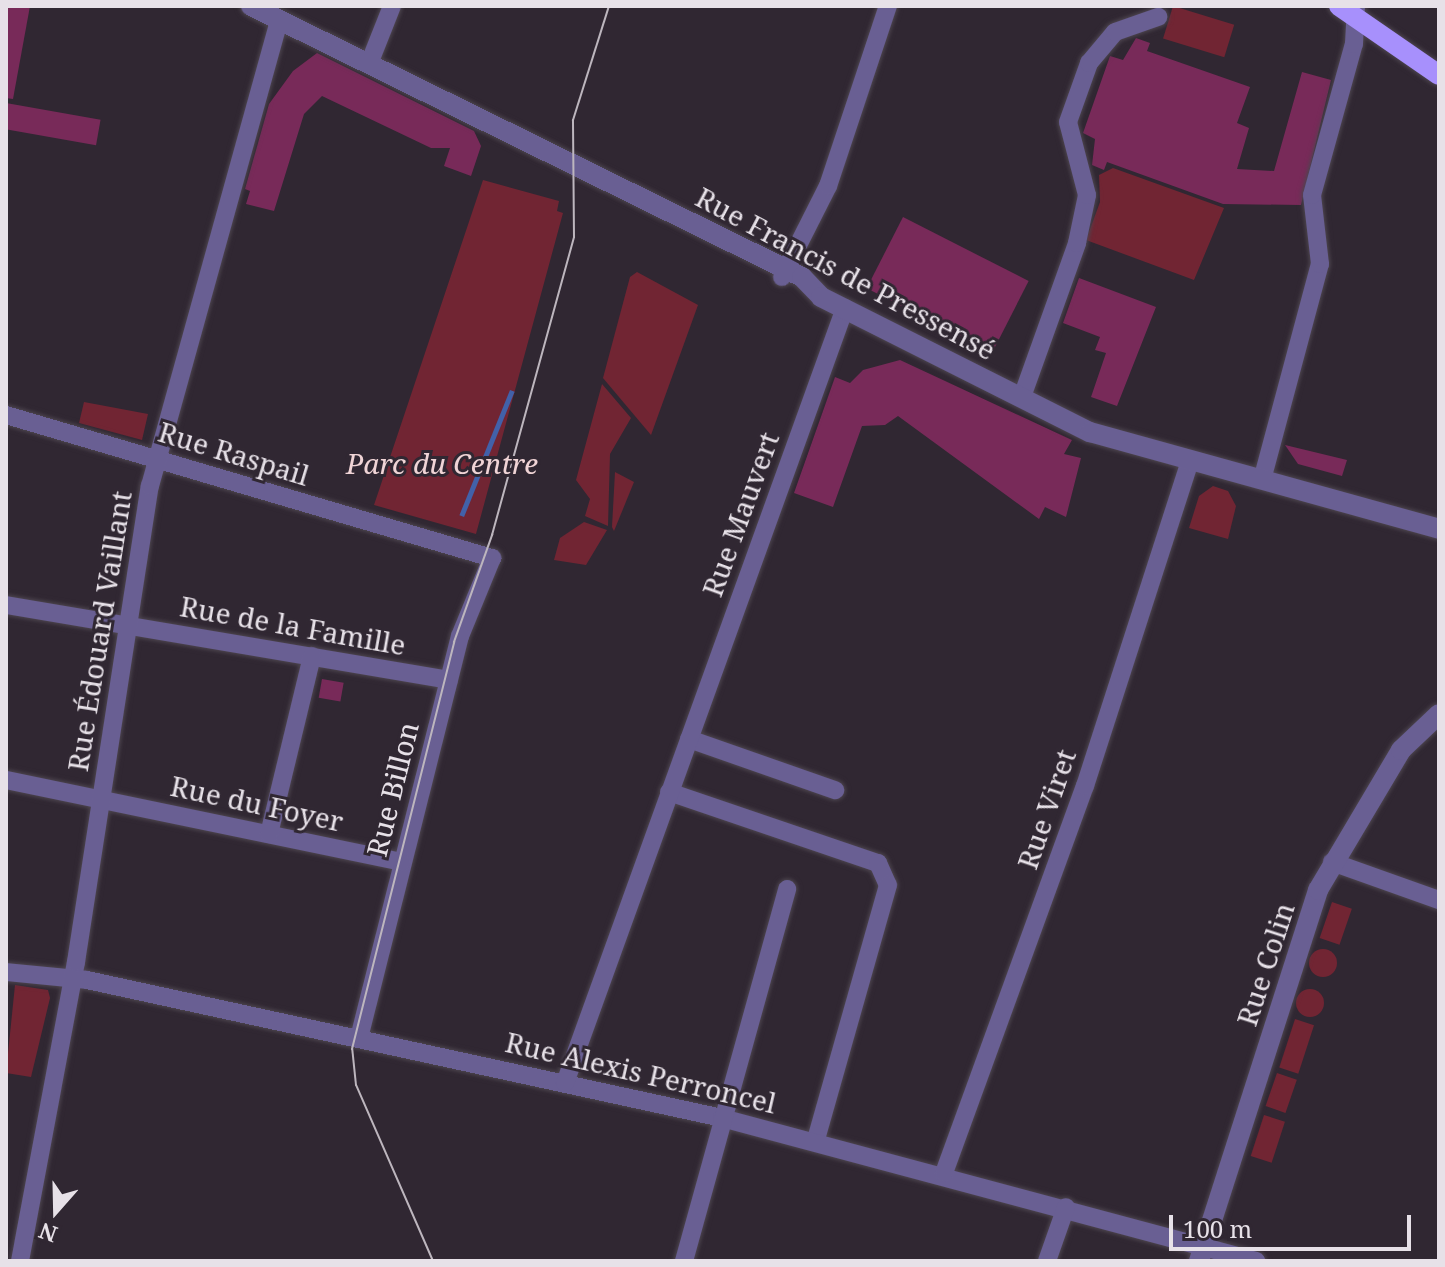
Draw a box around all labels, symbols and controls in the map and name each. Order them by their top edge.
street label: Rue Francis de Pressensé [690,180,1002,366]
street label: Rue Raspail [155,414,313,492]
street label: Rue Mauvert [695,427,785,601]
park label: Parc du Centre [346,446,538,480]
street label: Rue Édouard Vaillant [60,488,138,774]
street label: Rue de la Famille [178,589,408,661]
street label: Rue Billon [359,718,425,860]
street label: Rue Viret [1010,745,1082,873]
street label: Rue du Foyer [168,768,346,838]
street label: Rue Colin [1229,898,1301,1030]
street label: Rue Alexis Perroncel [502,1024,780,1120]
north arrow [16,1171,96,1251]
scale bar [1173,1199,1415,1249]
text: 100 m [1183,1212,1252,1245]
text: N [35,1216,61,1251]

